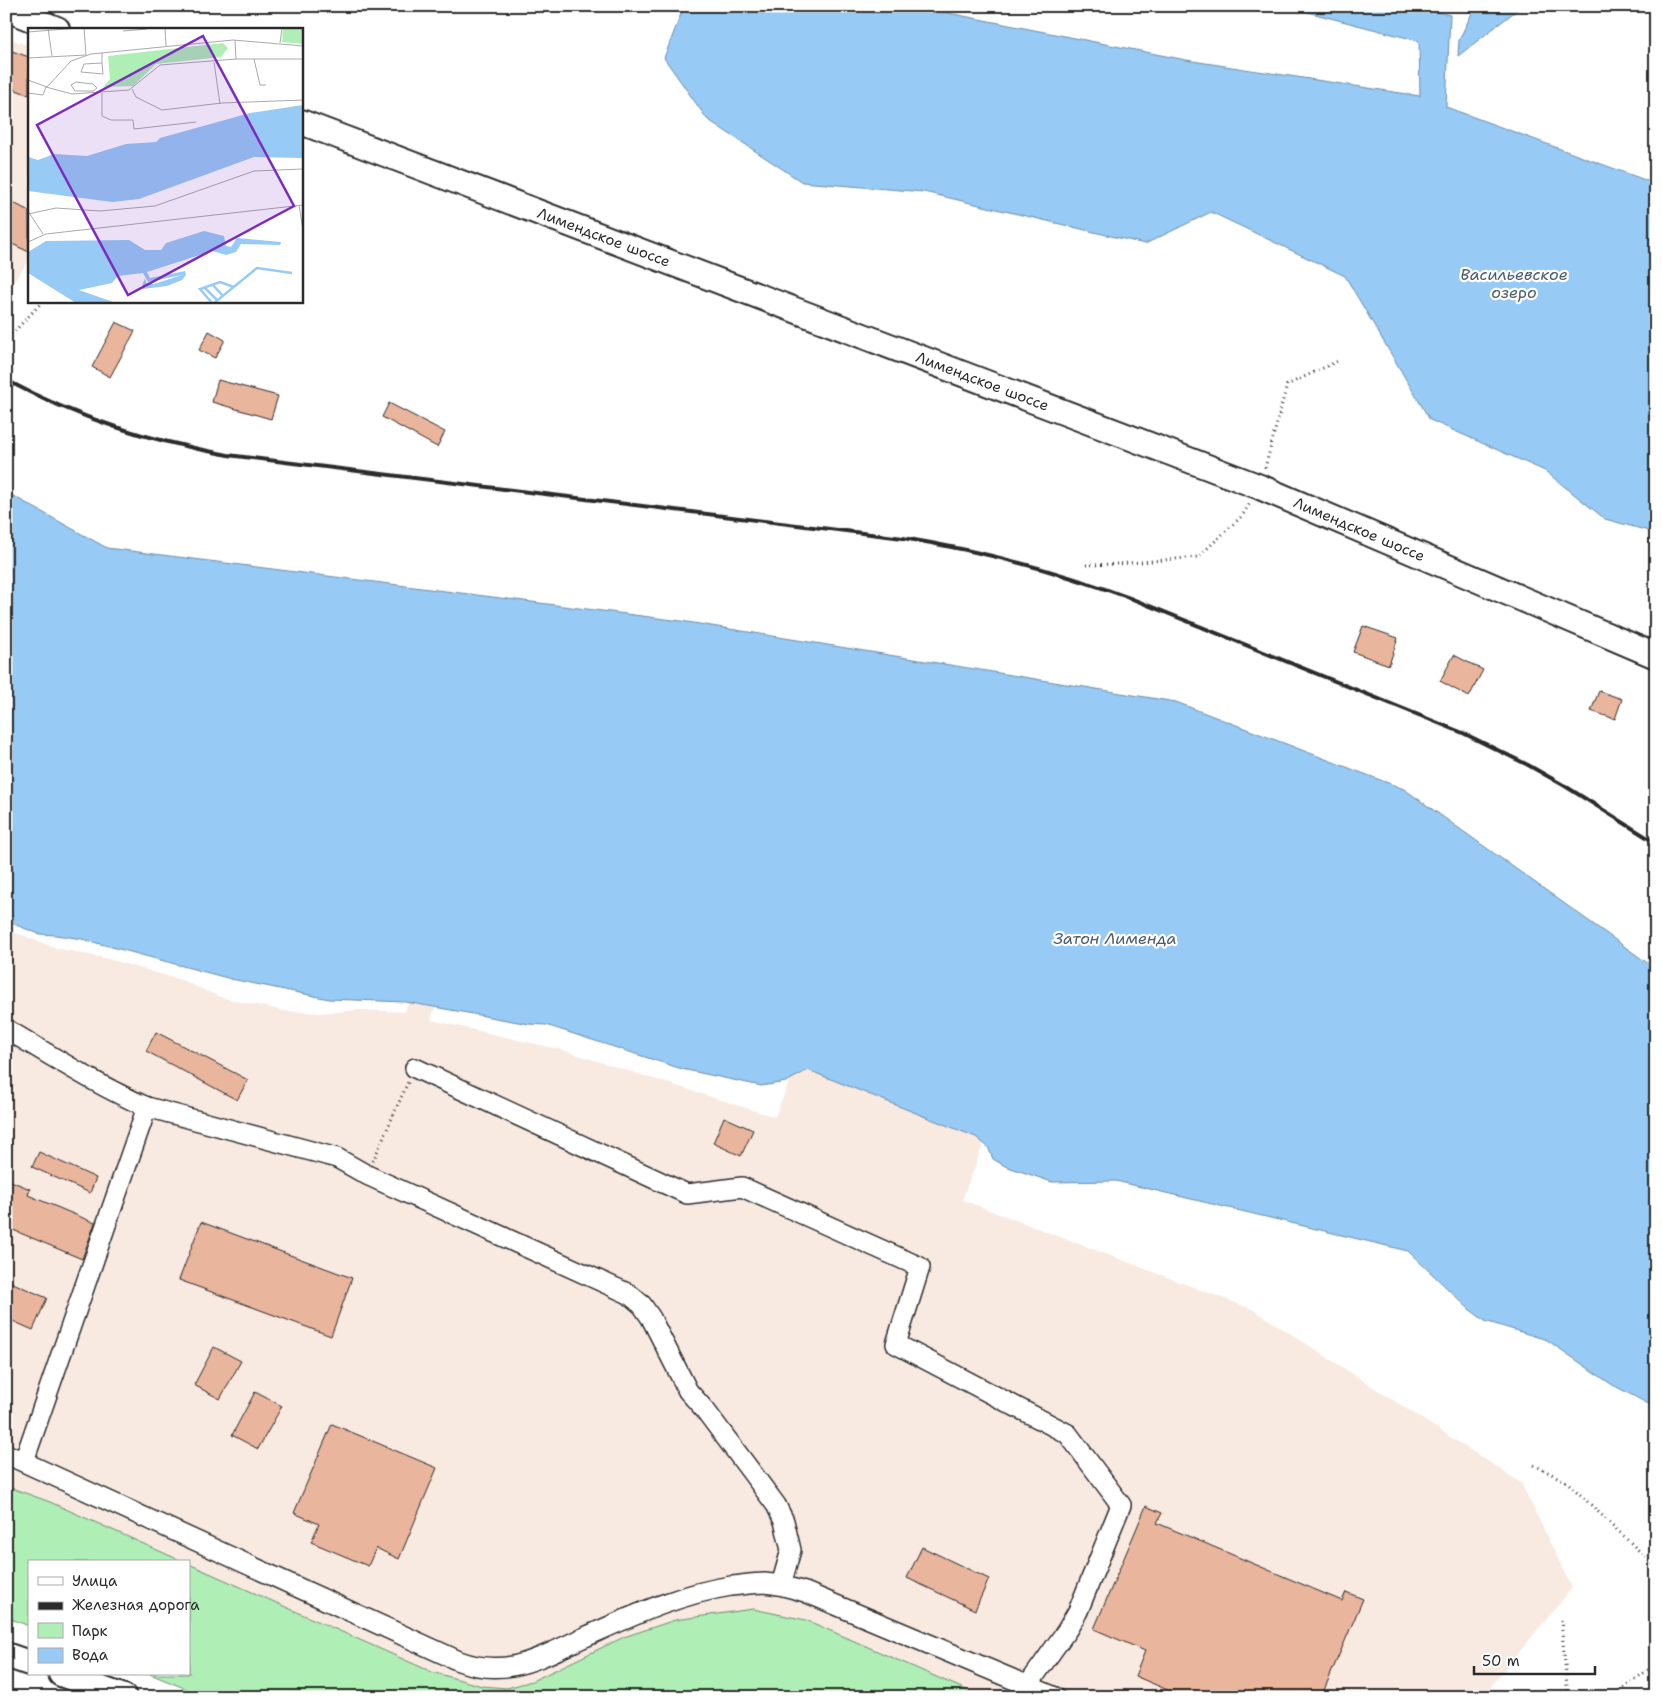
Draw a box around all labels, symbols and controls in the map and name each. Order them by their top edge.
inset map [28,28,302,302]
street label: Лимендское шоссе [534,203,673,272]
water label: Васильевское озеро [1460,264,1568,303]
street label: Лимендское шоссе [913,347,1052,416]
street label: Лимендское шоссе [1291,493,1428,566]
water label: Затон Лименда [1054,928,1177,949]
legend [28,1560,190,1676]
text: Улица [72,1571,118,1591]
text: Железная дорога [72,1595,200,1615]
text: Парк [72,1621,108,1641]
scale bar [1474,1643,1596,1675]
text: Вода [72,1645,109,1665]
text: 50 m [1482,1651,1520,1671]

